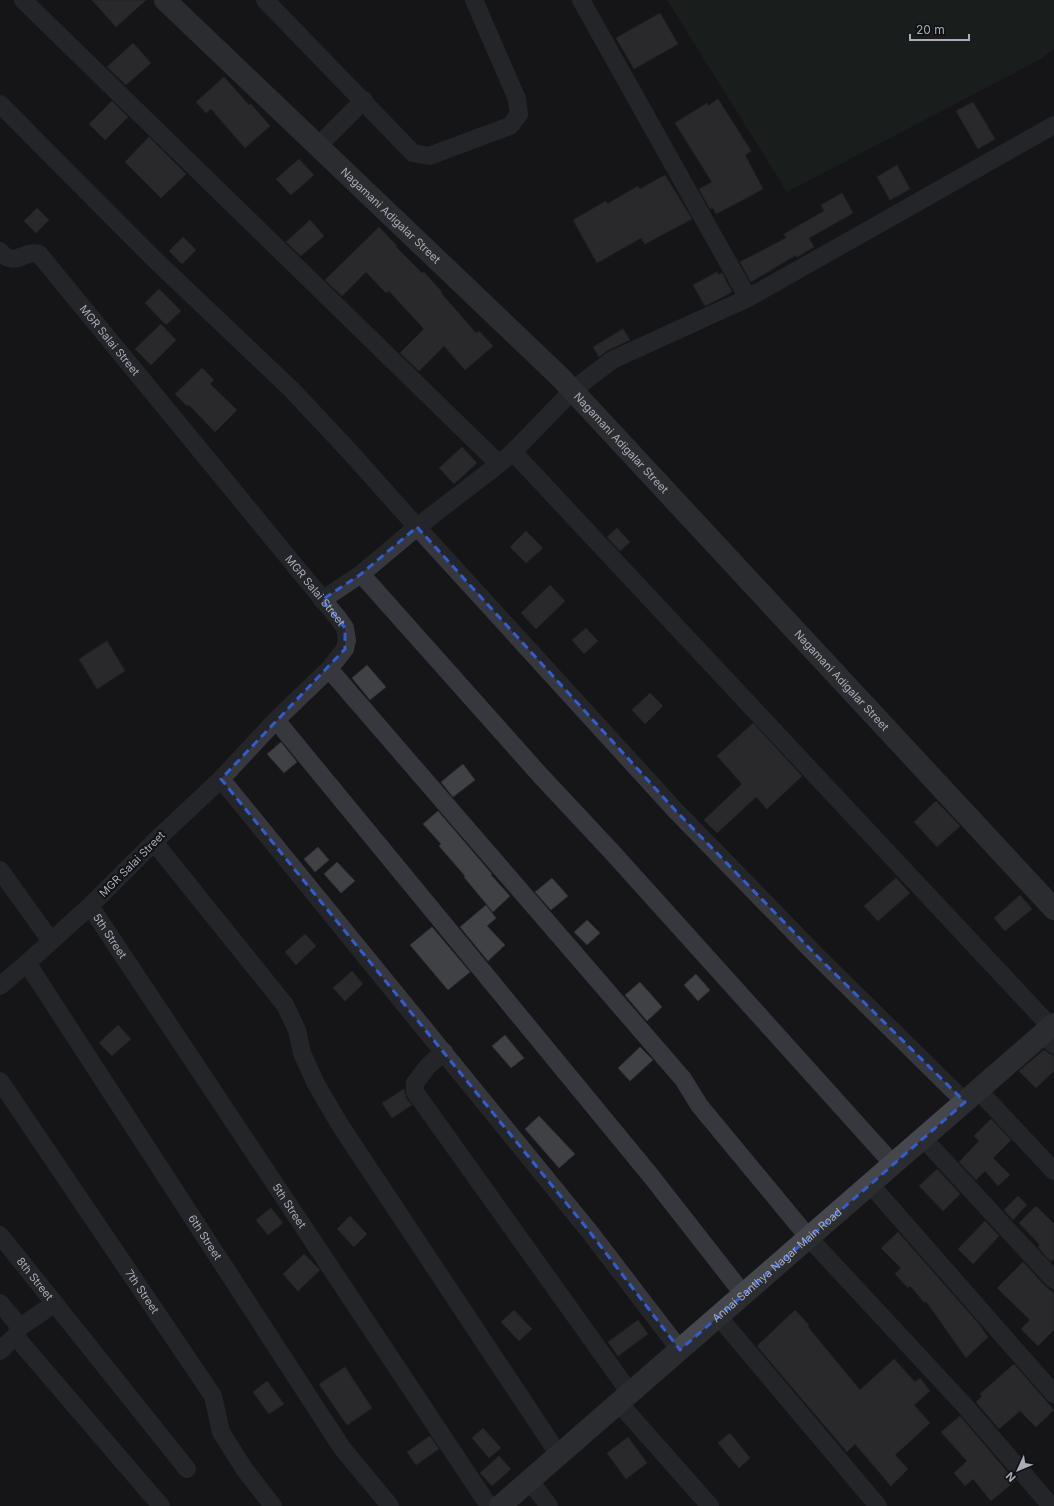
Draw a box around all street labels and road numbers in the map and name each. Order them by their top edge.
street label: Nagamani Adigalar Street [338,165,444,267]
street label: MGR Salai Street [77,302,143,379]
street label: Nagamani Adigalar Street [571,390,672,497]
street label: MGR Salai Street [282,552,349,629]
street label: Nagamani Adigalar Street [791,627,892,734]
street label: MGR Salai Street [96,828,168,900]
street label: 5th Street [90,911,130,961]
street label: 5th Street [269,1181,310,1231]
street label: Annai Santhya Nagar Main Road [709,1205,845,1325]
street label: 6th Street [185,1212,225,1263]
street label: 8th Street [14,1254,57,1303]
street label: 7th Street [122,1267,162,1317]

